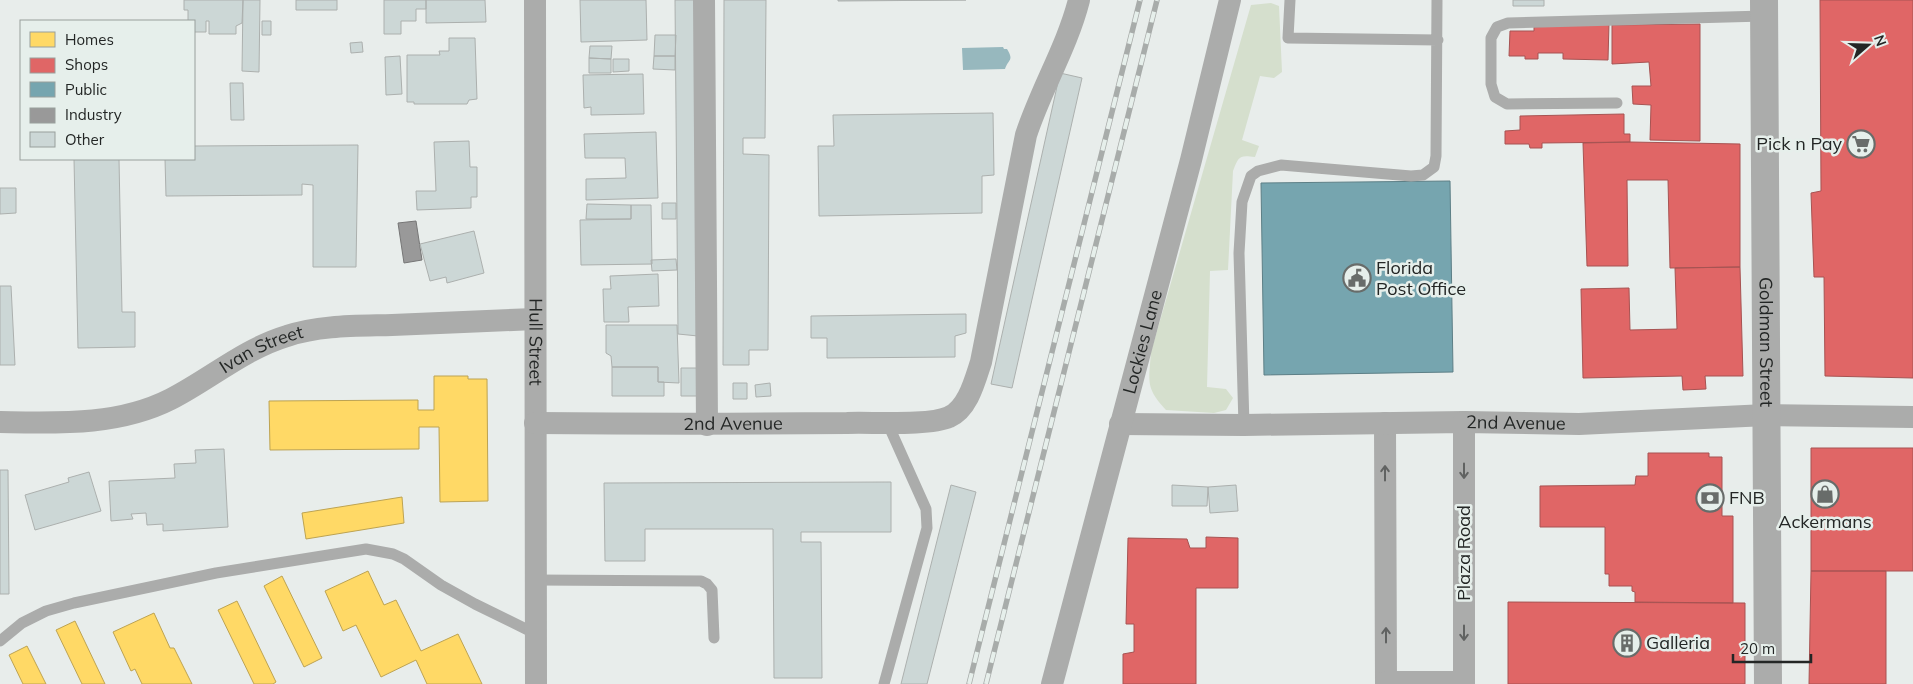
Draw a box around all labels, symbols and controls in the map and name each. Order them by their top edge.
legend [20,20,195,160]
north arrow [1843,20,1893,70]
text: Homes [65,30,114,49]
text: N [1870,33,1890,49]
text: Shops [65,55,108,74]
text: Public [65,80,107,99]
text: Industry [65,105,122,124]
supermarket icon: Pick n Pay [1846,129,1876,159]
text: Other [65,130,105,149]
place label: Pick n Pay [1756,132,1842,155]
place label: Florida Post Office [1376,256,1466,300]
public building icon: Florida Post Office [1342,263,1372,293]
street label: Goldman Street [1755,277,1778,407]
street label: Lockies Lane [1117,287,1167,396]
street label: Hull Street [524,298,548,386]
street label: Ivan Street [215,320,305,378]
street label: 2nd Avenue [1466,410,1566,435]
street label: 2nd Avenue [683,411,783,435]
one-way arrow [1459,462,1469,479]
one-way arrow [1380,465,1390,482]
shop icon: Ackermans [1810,479,1840,509]
bank icon: FNB [1695,483,1725,513]
place label: FNB [1729,486,1765,509]
street label: Plaza Road [1452,505,1475,601]
place label: Ackermans [1778,510,1872,533]
one-way arrow [1459,625,1469,641]
one-way arrow [1381,628,1391,644]
building icon: Galleria [1612,628,1642,658]
place label: Galleria [1646,631,1710,654]
scale bar [1733,632,1810,664]
text: 20 m [1740,639,1775,658]

